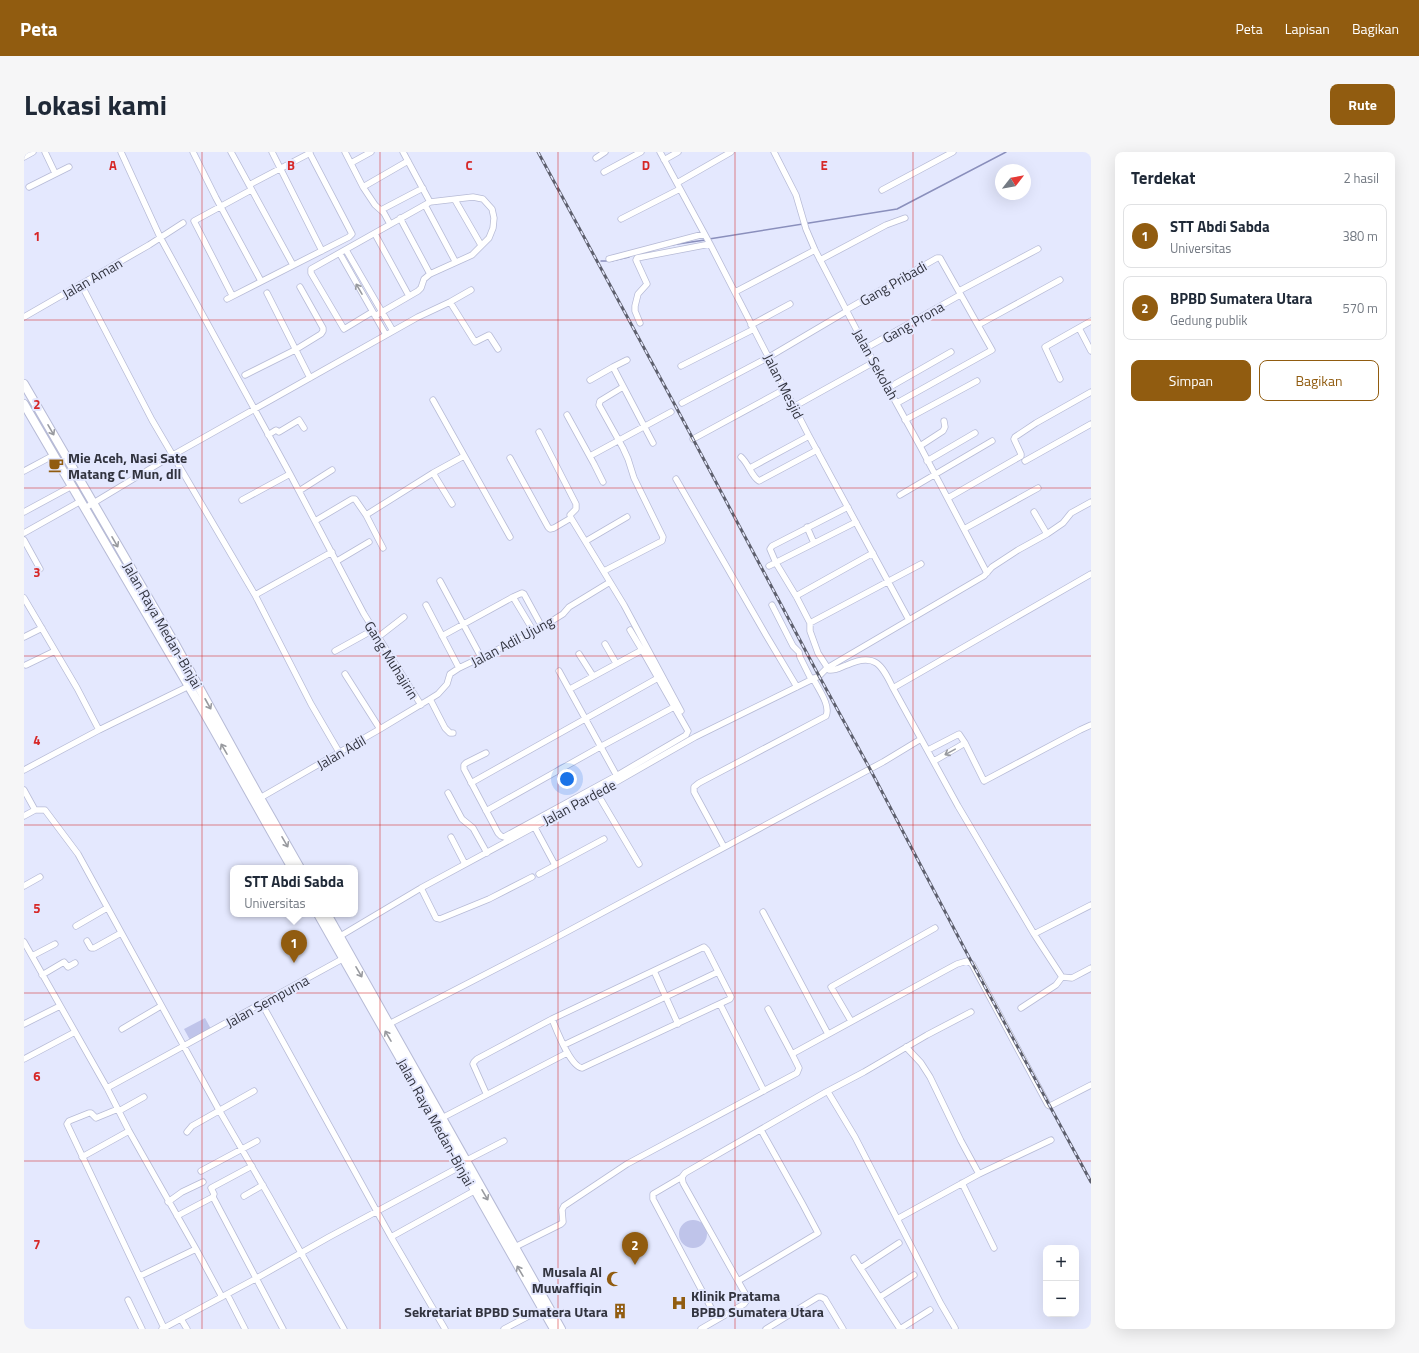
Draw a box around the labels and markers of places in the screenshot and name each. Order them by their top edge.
place label: Mie Aceh, Nasi Sate Matang C' Mun, dll [68,447,187,484]
cafe icon: Mie Aceh, Nasi Sate Matang C' Mun, dll [47,456,65,474]
pin: 1 [281,930,307,963]
pin: 2 [622,1232,648,1265]
place label: Musala Al Muwaffiqin [532,1261,602,1298]
mosque icon: Musala Al Muwaffiqin [605,1270,623,1288]
place label: Klinik Pratama BPBD Sumatera Utara [691,1285,824,1322]
hospital icon: Klinik Pratama BPBD Sumatera Utara [670,1294,688,1312]
place label: Sekretariat BPBD Sumatera Utara [404,1301,608,1322]
building icon: Sekretariat BPBD Sumatera Utara [611,1302,629,1320]

